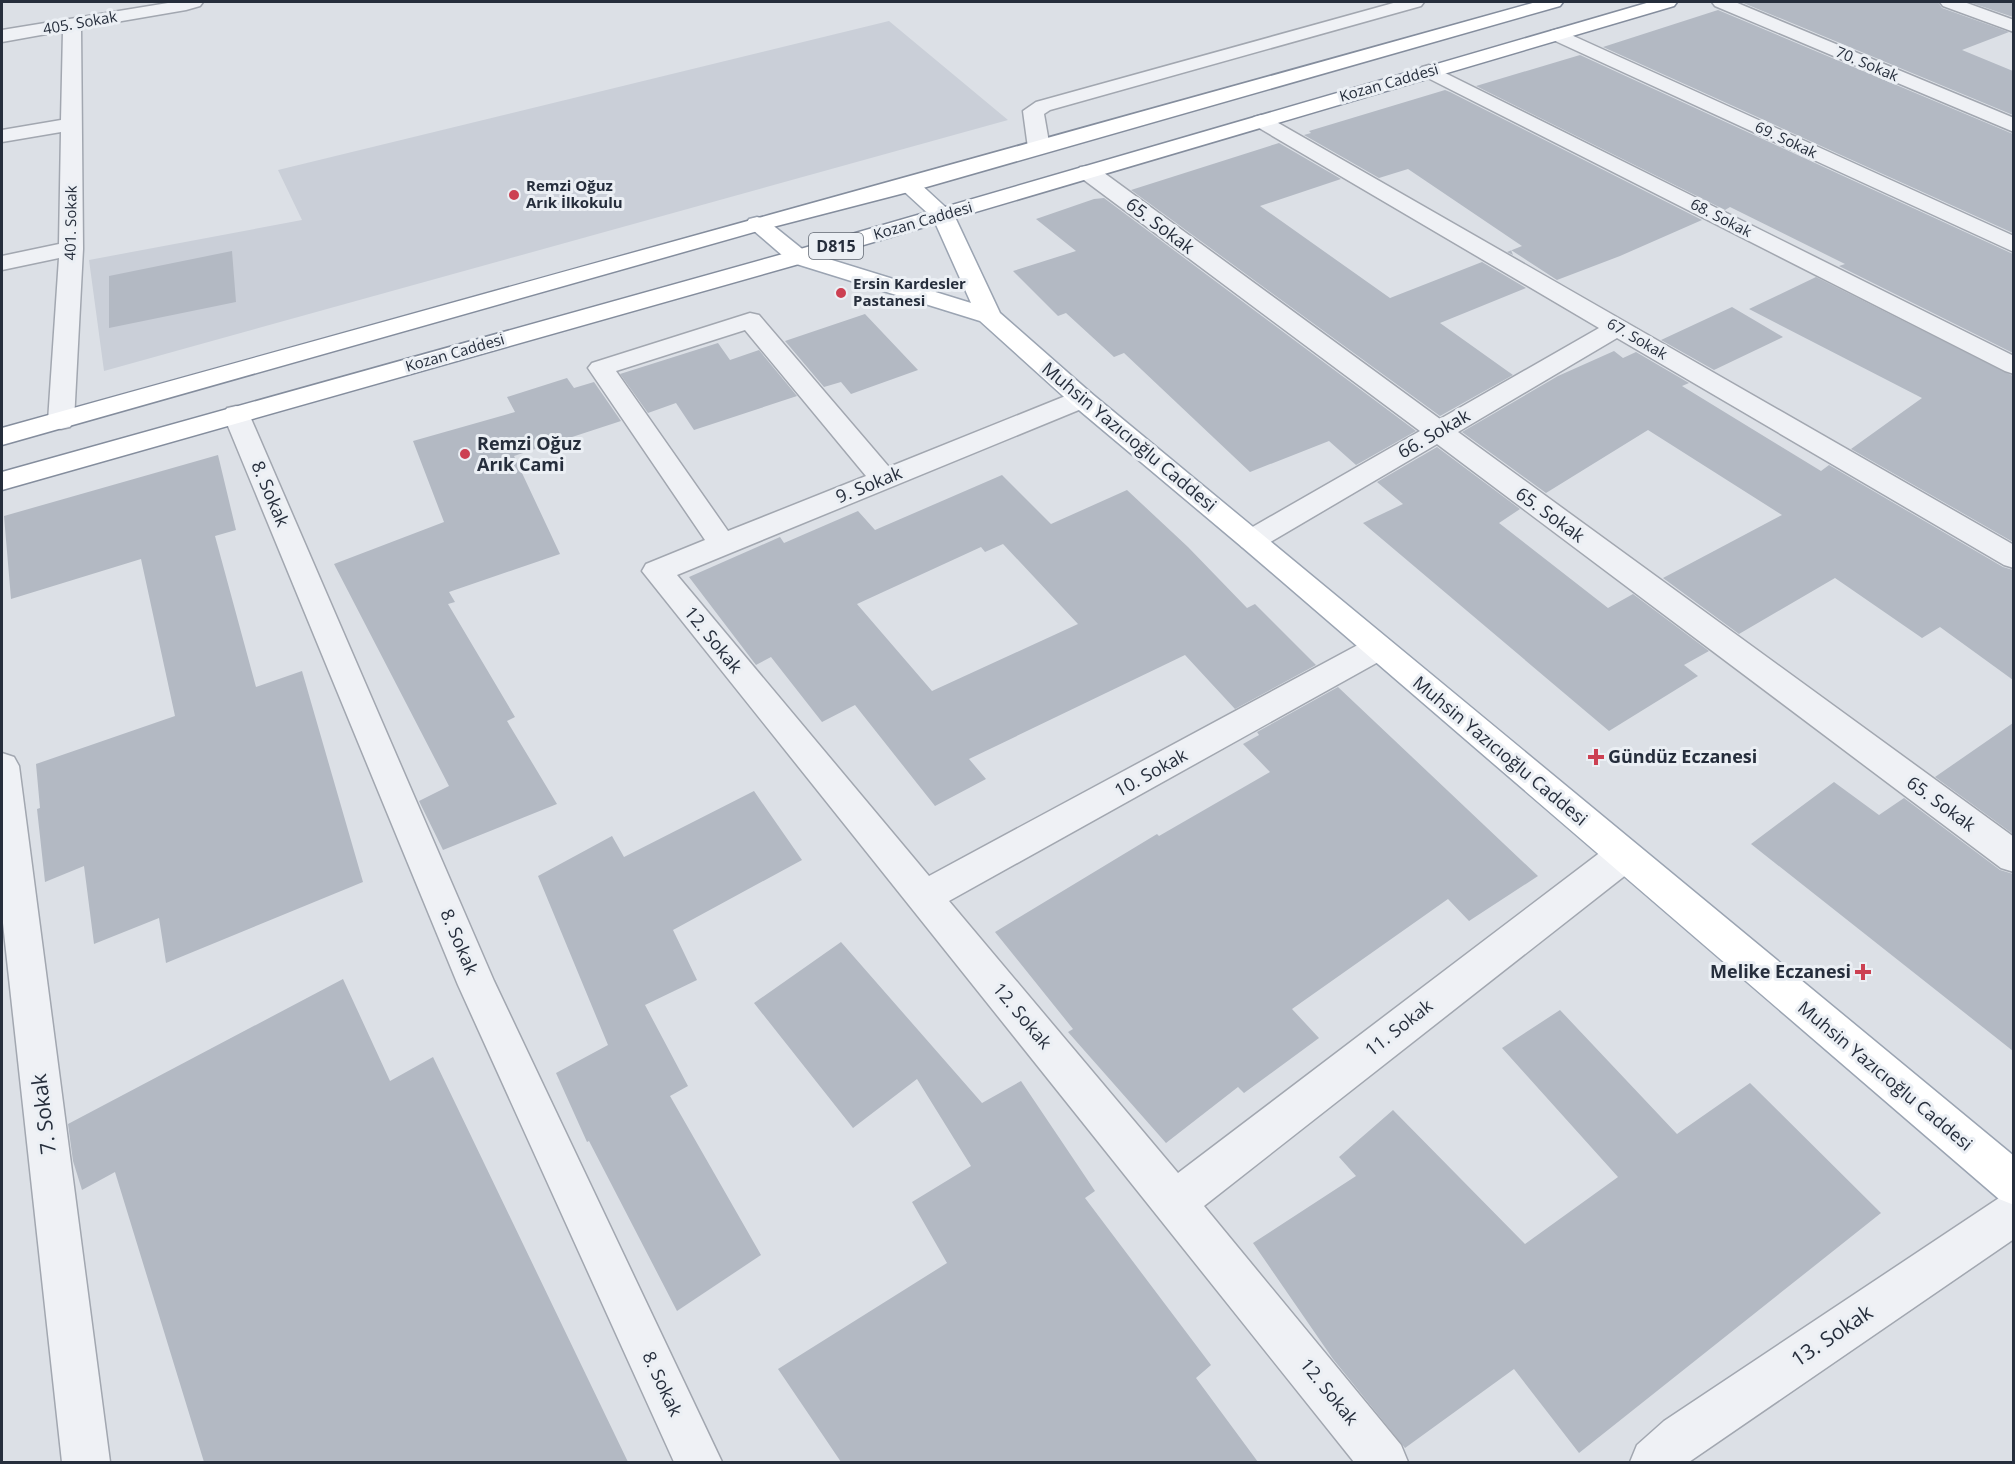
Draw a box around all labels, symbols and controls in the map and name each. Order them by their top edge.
street label: 405. Sokak [41,6,119,38]
street label: 70. Sokak [1833,41,1902,85]
street label: Kozan Caddesi [1337,58,1441,106]
street label: 69. Sokak [1752,116,1821,162]
place label: Remzi Oğuz Arık İlkokulu [526,175,623,212]
street label: 401. Sokak [59,185,81,261]
marker: Remzi Oğuz Arık İlkokulu [507,188,521,202]
street label: 65. Sokak [1122,192,1200,259]
street label: 68. Sokak [1687,193,1756,241]
street label: Kozan Caddesi [871,196,975,244]
road number: D815 [809,233,863,259]
place label: Ersin Kardesler Pastanesi [853,273,966,310]
marker: Ersin Kardesler Pastanesi [834,286,848,300]
street label: 67. Sokak [1604,313,1671,363]
street label: Kozan Caddesi [403,328,507,376]
street label: Muhsin Yazıcıoğlu Caddesi [1037,356,1222,516]
street label: 66. Sokak [1393,403,1474,463]
place label: Remzi Oğuz Arık Cami [477,431,581,476]
marker: Remzi Oğuz Arık Cami [458,447,472,461]
street label: 8. Sokak [246,457,296,531]
street label: 9. Sokak [832,460,906,508]
street label: 65. Sokak [1511,481,1590,548]
street label: 12. Sokak [679,601,748,678]
street label: Muhsin Yazıcıoğlu Caddesi [1408,670,1593,830]
street label: 10. Sokak [1110,742,1192,802]
place label: Gündüz Eczanesi [1608,744,1757,768]
marker: Gündüz Eczanesi [1589,750,1603,764]
street label: 65. Sokak [1902,770,1981,837]
street label: 8. Sokak [435,905,485,979]
place label: Melike Eczanesi [1710,959,1851,983]
marker: Melike Eczanesi [1856,965,1870,979]
street label: 12. Sokak [988,977,1058,1054]
street label: 11. Sokak [1360,993,1438,1061]
street label: Muhsin Yazıcıoğlu Caddesi [1793,995,1978,1155]
street label: 7. Sokak [24,1072,62,1156]
street label: 13. Sokak [1785,1298,1878,1373]
street label: 8. Sokak [637,1347,689,1421]
street label: 12. Sokak [1295,1353,1364,1430]

